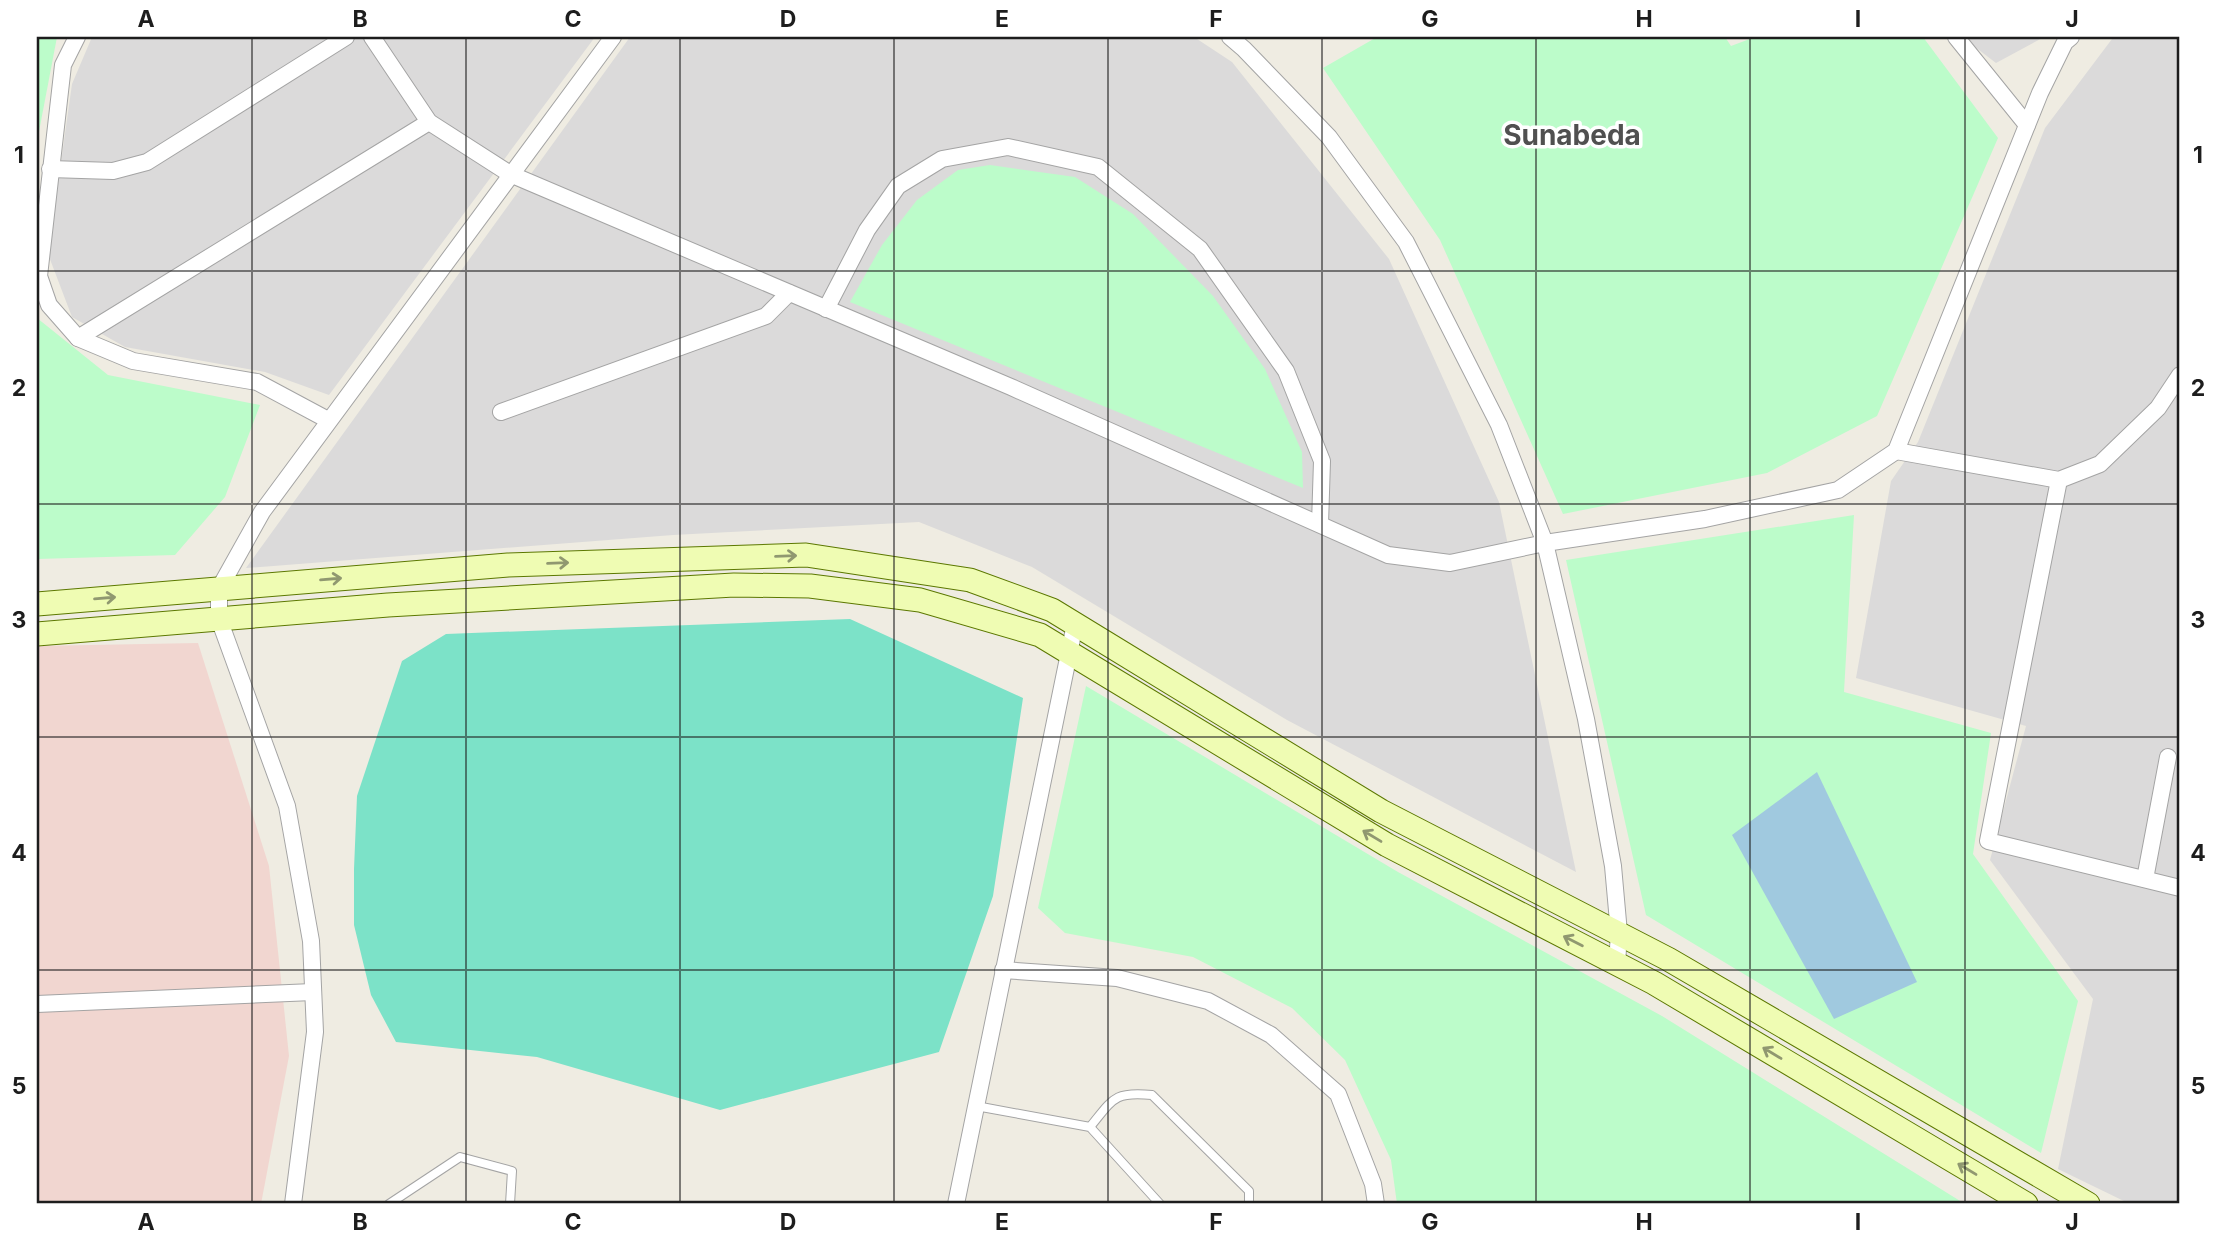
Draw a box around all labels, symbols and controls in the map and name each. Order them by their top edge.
text: A [137,5,155,33]
text: B [352,5,368,33]
text: C [564,5,582,33]
text: D [780,5,796,33]
text: E [995,5,1009,33]
text: F [1209,5,1223,33]
text: G [1421,5,1439,33]
text: H [1635,5,1653,33]
text: I [1855,5,1861,33]
text: J [2065,5,2079,33]
district label: Sunabeda [1503,118,1641,152]
text: 1 [14,141,24,169]
text: 1 [2193,141,2203,169]
text: 2 [12,374,26,402]
text: 2 [2191,374,2205,402]
one-way arrow [774,549,797,562]
one-way arrow [547,556,570,570]
one-way arrow [320,572,342,585]
one-way arrow [93,591,116,604]
text: 3 [12,606,26,634]
text: 3 [2191,606,2205,634]
one-way arrow [1362,829,1382,843]
text: 4 [11,839,27,867]
text: 4 [2190,839,2206,867]
one-way arrow [1564,934,1584,948]
one-way arrow [1762,1046,1782,1060]
text: 5 [12,1072,26,1100]
text: 5 [2191,1072,2205,1100]
one-way arrow [1958,1162,1978,1176]
text: A [137,1208,155,1236]
text: B [352,1208,368,1236]
text: C [564,1208,582,1236]
text: D [780,1208,796,1236]
text: E [995,1208,1009,1236]
text: F [1209,1208,1223,1236]
text: G [1421,1208,1439,1236]
text: H [1635,1208,1653,1236]
text: I [1855,1208,1861,1236]
text: J [2065,1208,2079,1236]

